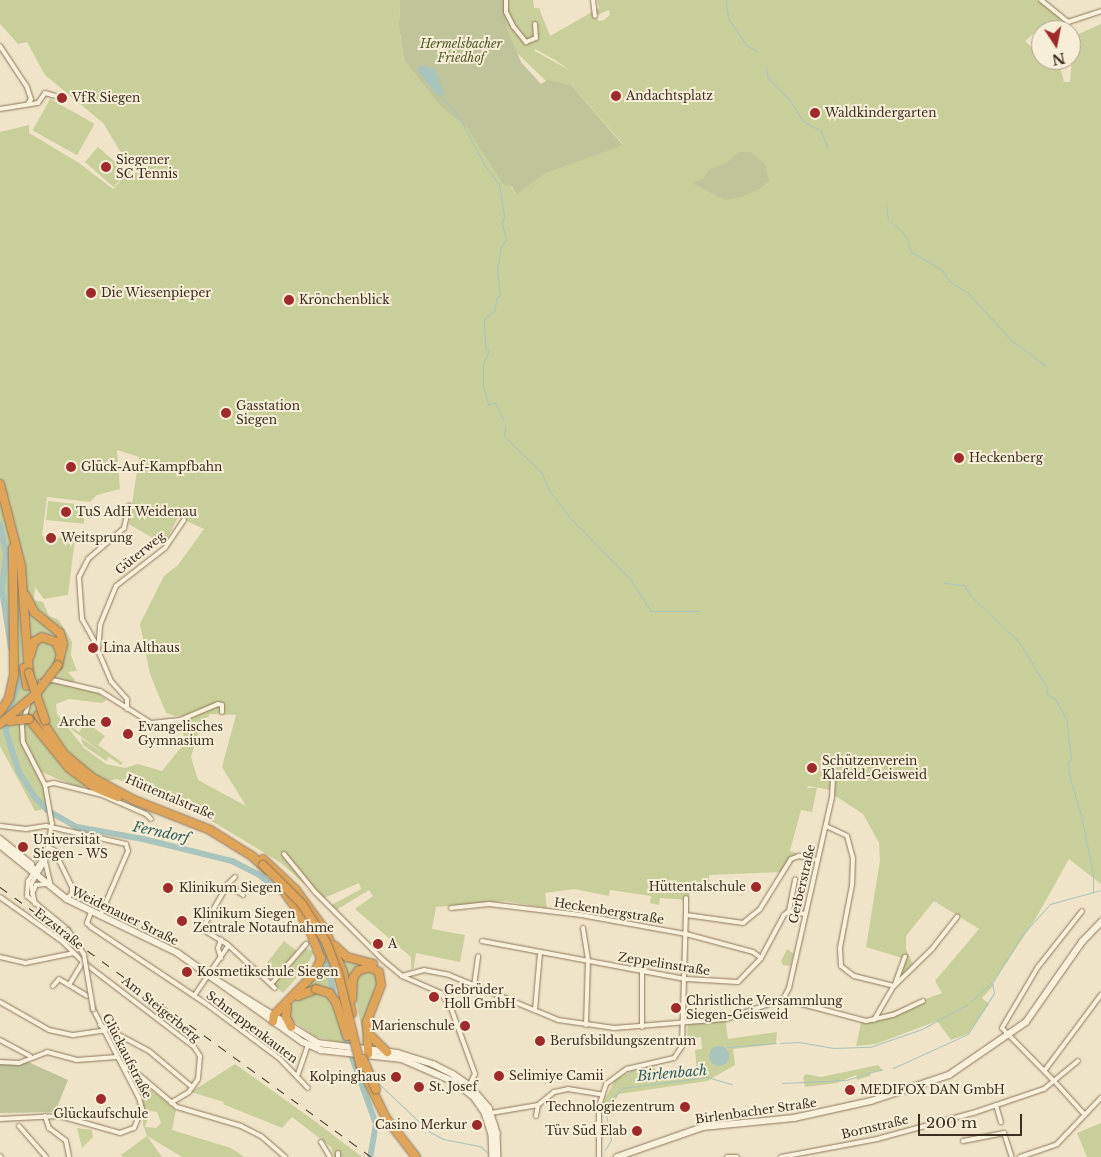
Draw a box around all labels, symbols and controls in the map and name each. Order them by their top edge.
north arrow [1031,20,1081,70]
park label: Hermelsbacher Friedhof [420,37,502,65]
text: N [1050,49,1067,69]
place label: Andachtsplatz [626,89,713,103]
marker: Andachtsplatz [610,90,622,102]
place label: VfR Siegen [72,91,141,105]
marker: VfR Siegen [56,92,68,104]
place label: Waldkindergarten [825,106,936,120]
marker: Waldkindergarten [809,107,821,119]
place label: Siegener SC Tennis [116,153,178,181]
marker: Siegener SC Tennis [100,161,112,173]
place label: Die Wiesenpieper [101,286,211,300]
marker: Die Wiesenpieper [85,287,97,299]
place label: Krönchenblick [299,293,390,307]
marker: Krönchenblick [283,294,295,306]
place label: Gasstation Siegen [236,399,300,427]
marker: Gasstation Siegen [220,407,232,419]
place label: Heckenberg [969,451,1043,465]
marker: Heckenberg [953,452,965,464]
place label: Glück-Auf-Kampfbahn [81,460,222,474]
marker: Glück-Auf-Kampfbahn [65,461,77,473]
place label: TuS AdH Weidenau [76,505,198,519]
marker: TuS AdH Weidenau [60,506,72,518]
street label: Güterweg [112,529,168,577]
place label: Weitsprung [61,531,133,545]
marker: Weitsprung [45,532,57,544]
place label: Lina Althaus [103,641,180,655]
marker: Lina Althaus [87,642,99,654]
place label: Arche [60,715,96,729]
marker: Arche [100,716,112,728]
place label: Evangelisches Gymnasium [138,720,223,748]
marker: Evangelisches Gymnasium [122,728,134,740]
place label: Schützenverein Klafeld-Geisweid [822,754,927,782]
marker: Schützenverein Klafeld-Geisweid [806,762,818,774]
street label: Hüttentalstraße [123,772,217,822]
water label: Ferndorf [131,818,191,846]
place label: Universität Siegen - WS [33,833,108,861]
marker: Universität Siegen - WS [17,841,29,853]
street label: Gerberstraße [786,843,818,925]
place label: Hüttentalschule [649,880,746,894]
marker: Klinikum Siegen [161,881,175,895]
place label: Klinikum Siegen [179,881,281,895]
marker: Hüttentalschule [750,881,762,893]
street label: Weidenauer Straße [69,884,181,948]
street label: Heckenbergstraße [553,895,665,927]
street label: Erzstraße [31,905,87,953]
place label: Klinikum Siegen Zentrale Notaufnahme [193,907,334,935]
marker: Klinikum Siegen Zentrale Notaufnahme [175,914,189,928]
place label: A [388,937,397,951]
marker: A [372,938,384,950]
street label: Zeppelinstraße [617,950,711,978]
place label: Kosmetikschule Siegen [197,965,338,979]
marker: Kosmetikschule Siegen [181,966,193,978]
street label: Am Steigerberg [119,973,203,1045]
place label: Gebrüder Holl GmbH [444,983,516,1011]
street label: Schneppenkauten [203,988,301,1066]
marker: Gebrüder Holl GmbH [428,991,440,1003]
place label: Christliche Versammlung Siegen-Geisweid [686,994,843,1022]
marker: Christliche Versammlung Siegen-Geisweid [670,1002,682,1014]
street label: Glückaufstraße [99,1011,155,1101]
place label: Marienschule [371,1019,455,1033]
marker: Marienschule [459,1020,471,1032]
place label: Berufsbildungszentrum [550,1034,696,1048]
marker: Berufsbildungszentrum [534,1035,546,1047]
water label: Birlenbach [636,1062,708,1084]
place label: Selimiye Camii [509,1069,604,1083]
place label: Kolpinghaus [309,1070,386,1084]
marker: Selimiye Camii [493,1070,505,1082]
marker: Kolpinghaus [390,1071,402,1083]
place label: St. Josef [429,1080,477,1094]
marker: St. Josef [413,1081,425,1093]
place label: MEDIFOX DAN GmbH [860,1083,1005,1097]
marker: MEDIFOX DAN GmbH [844,1084,856,1096]
marker: Glückaufschule [95,1093,107,1105]
street label: Birlenbacher Straße [694,1095,818,1127]
place label: Technologiezentrum [546,1100,675,1114]
marker: Technologiezentrum [679,1101,691,1113]
scale bar [921,1104,1025,1136]
place label: Glückaufschule [54,1107,148,1121]
street label: Bornstraße [840,1112,910,1142]
text: 200 m [926,1113,977,1132]
place label: Casino Merkur [375,1118,467,1132]
marker: Casino Merkur [471,1119,483,1131]
place label: Tüv Süd Elab [545,1124,627,1138]
marker: Tüv Süd Elab [631,1125,643,1137]

